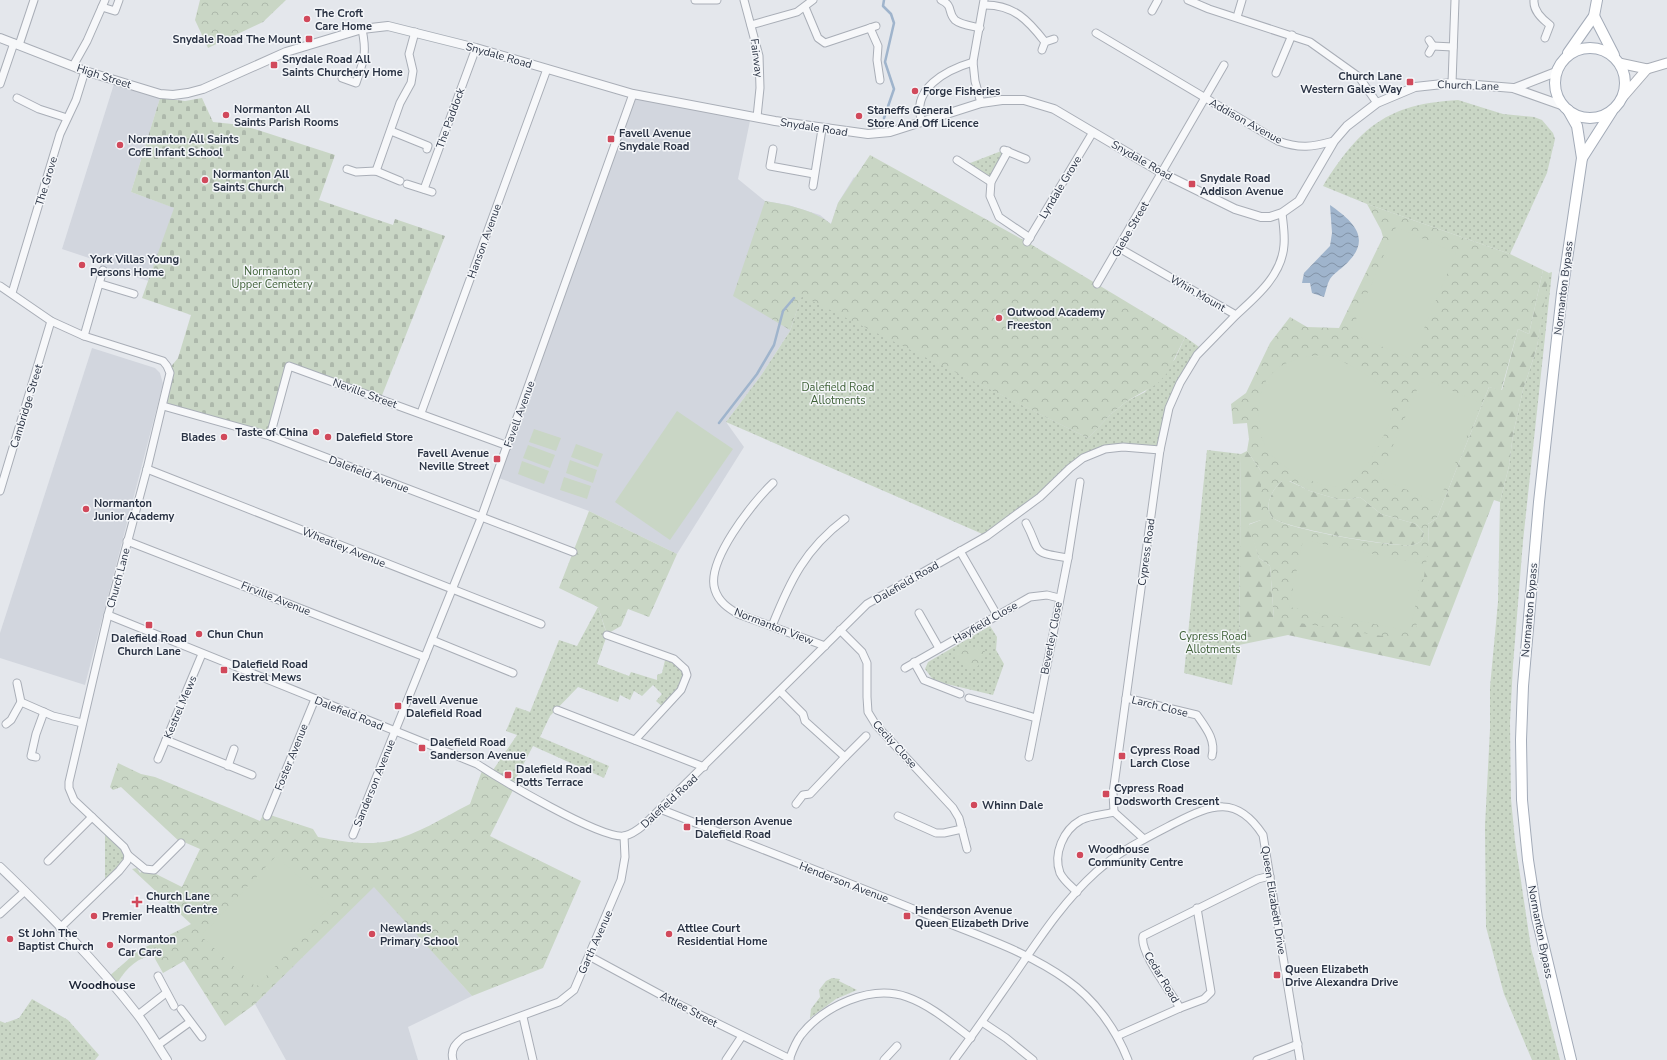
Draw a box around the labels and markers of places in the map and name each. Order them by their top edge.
place label: The Croft Care Home [315,6,372,34]
marker: The Croft Care Home [302,14,312,24]
place label: Snydale Road The Mount [173,32,302,47]
marker: Snydale Road The Mount [304,34,314,44]
place label: Snydale Road All Saints Churchery Home [282,52,403,80]
marker: Snydale Road All Saints Churchery Home [269,60,279,70]
place label: Church Lane Western Gales Way [1300,69,1402,97]
marker: Church Lane Western Gales Way [1405,77,1415,87]
place label: Forge Fisheries [923,84,1000,99]
marker: Forge Fisheries [910,86,920,96]
place label: Normanton All Saints Parish Rooms [234,102,339,130]
place label: Staneffs General Store And Off Licence [867,103,979,131]
marker: Normanton All Saints Parish Rooms [221,110,231,120]
marker: Staneffs General Store And Off Licence [854,111,864,121]
place label: Favell Avenue Snydale Road [619,126,691,154]
place label: Normanton All Saints CofE Infant School [128,132,239,160]
marker: Favell Avenue Snydale Road [606,134,616,144]
marker: Normanton All Saints CofE Infant School [115,140,125,150]
place label: Normanton All Saints Church [213,167,290,195]
place label: Snydale Road Addison Avenue [1200,171,1284,199]
marker: Normanton All Saints Church [200,175,210,185]
marker: Snydale Road Addison Avenue [1187,179,1197,189]
place label: York Villas Young Persons Home [89,252,179,280]
marker: York Villas Young Persons Home [77,260,87,270]
place label: Outwood Academy Freeston [1007,305,1105,333]
marker: Outwood Academy Freeston [994,313,1004,323]
place label: Taste of China [235,425,308,440]
marker: Taste of China [311,427,321,437]
place label: Blades [181,430,216,445]
place label: Dalefield Store [336,430,413,445]
marker: Blades [219,432,229,442]
marker: Dalefield Store [323,432,333,442]
place label: Favell Avenue Neville Street [417,446,490,474]
marker: Favell Avenue Neville Street [492,454,502,464]
place label: Normanton Junior Academy [93,496,175,524]
marker: Normanton Junior Academy [81,504,91,514]
marker: Dalefield Road Church Lane [144,620,154,630]
place label: Chun Chun [207,627,263,642]
marker: Chun Chun [194,629,204,639]
place label: Dalefield Road Church Lane [111,631,187,659]
place label: Dalefield Road Kestrel Mews [232,657,308,685]
marker: Dalefield Road Kestrel Mews [219,665,229,675]
place label: Favell Avenue Dalefield Road [406,693,482,721]
marker: Favell Avenue Dalefield Road [393,701,403,711]
place label: Dalefield Road Sanderson Avenue [430,735,526,763]
marker: Dalefield Road Sanderson Avenue [417,743,427,753]
place label: Cypress Road Larch Close [1130,743,1200,771]
marker: Cypress Road Larch Close [1117,751,1127,761]
place label: Dalefield Road Potts Terrace [516,762,592,790]
marker: Dalefield Road Potts Terrace [503,770,513,780]
place label: Cypress Road Dodsworth Crescent [1114,781,1220,809]
marker: Cypress Road Dodsworth Crescent [1101,789,1111,799]
place label: Whinn Dale [982,798,1043,813]
marker: Whinn Dale [969,800,979,810]
place label: Henderson Avenue Dalefield Road [695,814,792,842]
marker: Henderson Avenue Dalefield Road [682,822,692,832]
place label: Woodhouse Community Centre [1088,842,1183,870]
marker: Woodhouse Community Centre [1075,850,1085,860]
place label: Church Lane Health Centre [146,889,217,917]
marker: Church Lane Health Centre [131,896,143,908]
place label: Henderson Avenue Queen Elizabeth Drive [915,903,1029,931]
place label: Premier [102,909,143,924]
marker: Premier [89,911,99,921]
marker: Henderson Avenue Queen Elizabeth Drive [902,911,912,921]
place label: Newlands Primary School [380,921,458,949]
place label: Attlee Court Residential Home [677,921,768,949]
place label: St John The Baptist Church [18,926,94,954]
marker: Newlands Primary School [367,929,377,939]
marker: Attlee Court Residential Home [664,929,674,939]
place label: Normanton Car Care [118,932,176,960]
marker: St John The Baptist Church [5,934,15,944]
marker: Normanton Car Care [105,940,115,950]
place label: Queen Elizabeth Drive Alexandra Drive [1285,962,1398,990]
marker: Queen Elizabeth Drive Alexandra Drive [1272,970,1282,980]

